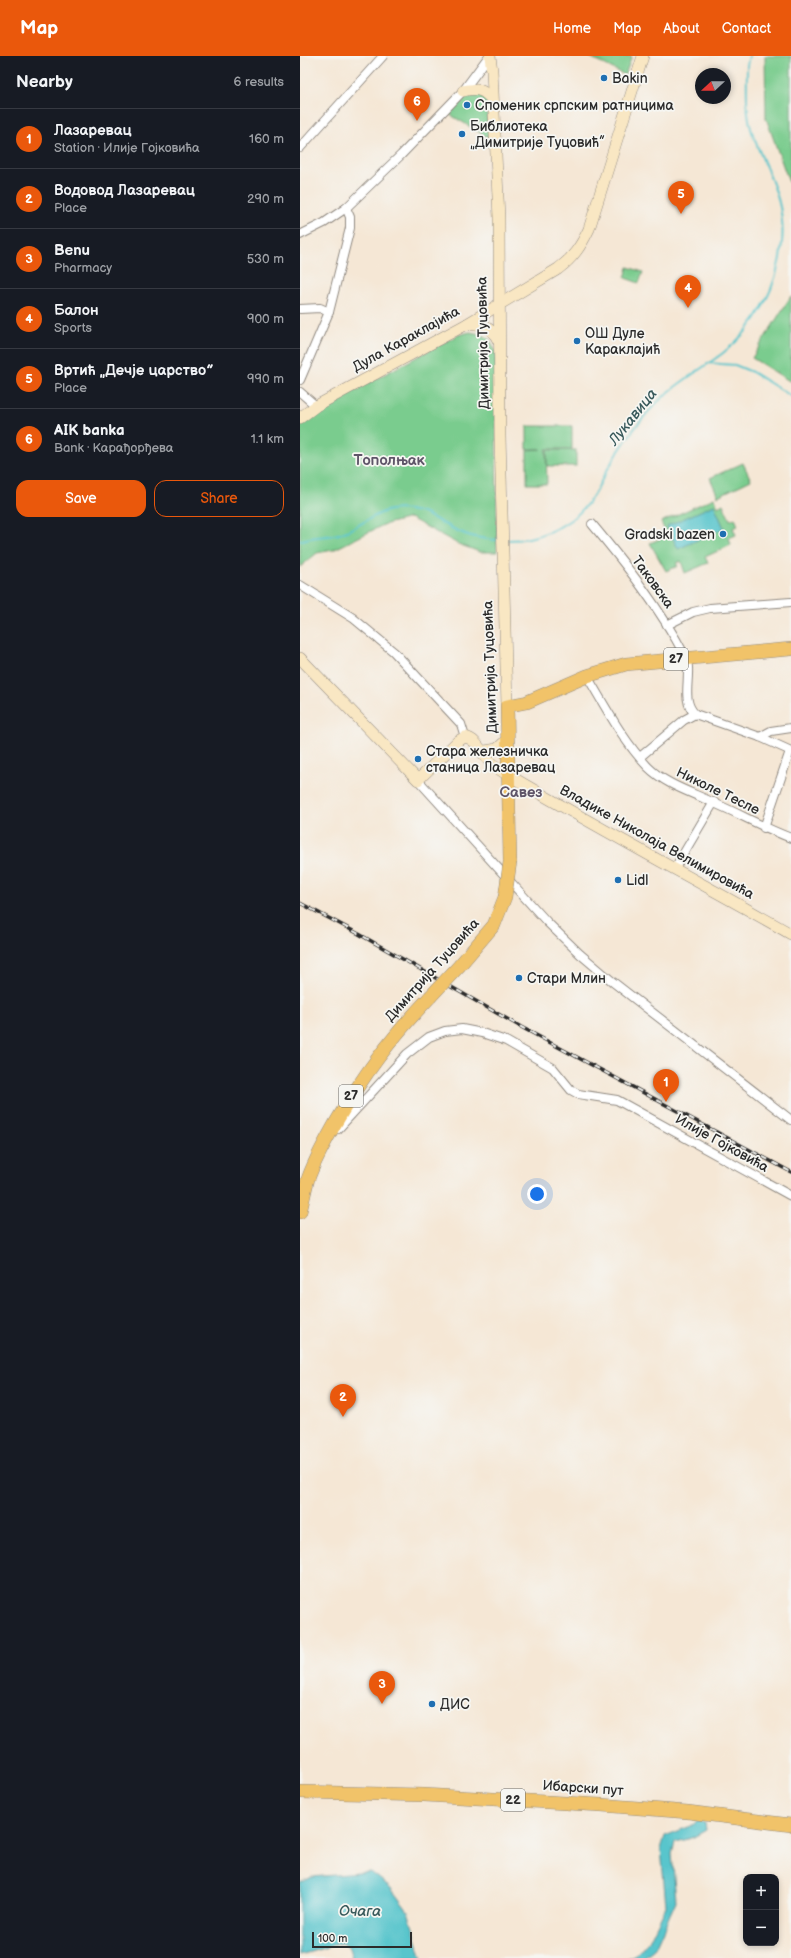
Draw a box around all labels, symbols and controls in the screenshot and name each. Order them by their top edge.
text: Map [20,17,58,40]
text: Home [553,20,591,37]
text: Map [613,20,641,37]
text: About [663,20,700,37]
text: Contact [722,20,771,37]
north arrow [695,68,731,104]
place label: Bakin [612,70,648,87]
text: Nearby [16,72,73,92]
marker: Bakin [599,73,609,83]
text: 6 results [234,74,284,90]
pin: 6 [404,88,430,121]
place label: Споменик српским ратницима [475,97,675,114]
marker: Споменик српским ратницима [462,100,472,110]
place label: Библиотека „Димитрије Туцовић” [470,118,605,151]
text: Лазаревац [54,121,132,140]
marker: Библиотека „Димитрије Туцовић” [457,129,467,139]
text: 1 [26,131,32,147]
text: 160 m [249,131,284,147]
text: Station · Илије Гојковића [54,140,200,156]
text: Водовод Лазаревац [54,181,195,200]
pin: 5 [668,181,694,214]
text: 2 [25,191,33,207]
text: 290 m [247,191,284,207]
text: Place [54,200,87,216]
text: Benu [54,241,90,260]
text: 3 [25,251,33,267]
text: 530 m [247,251,284,267]
text: Pharmacy [54,260,112,276]
pin: 4 [675,275,701,308]
street label: Димитрија Туцовића [473,276,493,410]
text: Балон [54,301,99,320]
street label: Дула Караклајића [349,302,463,375]
text: 4 [25,311,33,327]
text: 900 m [247,311,284,327]
text: Sports [54,320,92,336]
place label: ОШ Дуле Караклајић [585,325,660,358]
marker: ОШ Дуле Караклајић [572,336,582,346]
text: Вртић „Дечје царство” [54,361,214,380]
text: 5 [25,371,33,387]
text: 990 m [247,371,284,387]
text: Place [54,380,87,396]
water label: Лукавица [604,385,662,450]
text: AIK banka [54,421,125,440]
text: 6 [25,431,33,447]
text: 1.1 km [251,431,284,447]
text: Bank · Карађорђева [54,440,173,456]
district label: Тополњак [353,451,425,470]
button: Save [16,480,146,517]
button: Share [154,480,284,517]
place label: Gradski bazen [624,526,715,543]
marker: Gradski bazen [718,529,728,539]
street label: Таковска [628,552,678,612]
street label: Димитрија Туцовића [479,600,501,734]
road number: 27 [664,648,688,670]
place label: Стара железничка станица Лазаревац [426,743,555,776]
marker: Стара железничка станица Лазаревац [413,754,423,764]
street label: Николе Тесле [674,763,763,819]
street label: Владике Николаја Велимировића [557,781,758,903]
district label: Савез [500,783,542,802]
place label: Lidl [626,872,648,889]
marker: Lidl [613,875,623,885]
street label: Димитрија Туцовића [381,914,483,1025]
place label: Стари Млин [527,970,606,987]
marker: Стари Млин [514,973,524,983]
pin: 1 [653,1069,679,1102]
road number: 27 [339,1085,363,1107]
street label: Илије Гојковића [672,1110,772,1176]
your location [527,1184,547,1204]
pin: 2 [330,1384,356,1417]
pin: 3 [369,1671,395,1704]
place label: ДИС [440,1696,470,1713]
marker: ДИС [427,1699,437,1709]
street label: Ибарски пут [542,1777,625,1799]
road number: 22 [501,1789,525,1811]
map controls [743,1874,779,1946]
button: + [743,1874,779,1910]
water label: Очага [339,1902,381,1921]
button: − [743,1910,779,1946]
scale bar [312,1930,412,1949]
text: 100 m [318,1932,347,1945]

